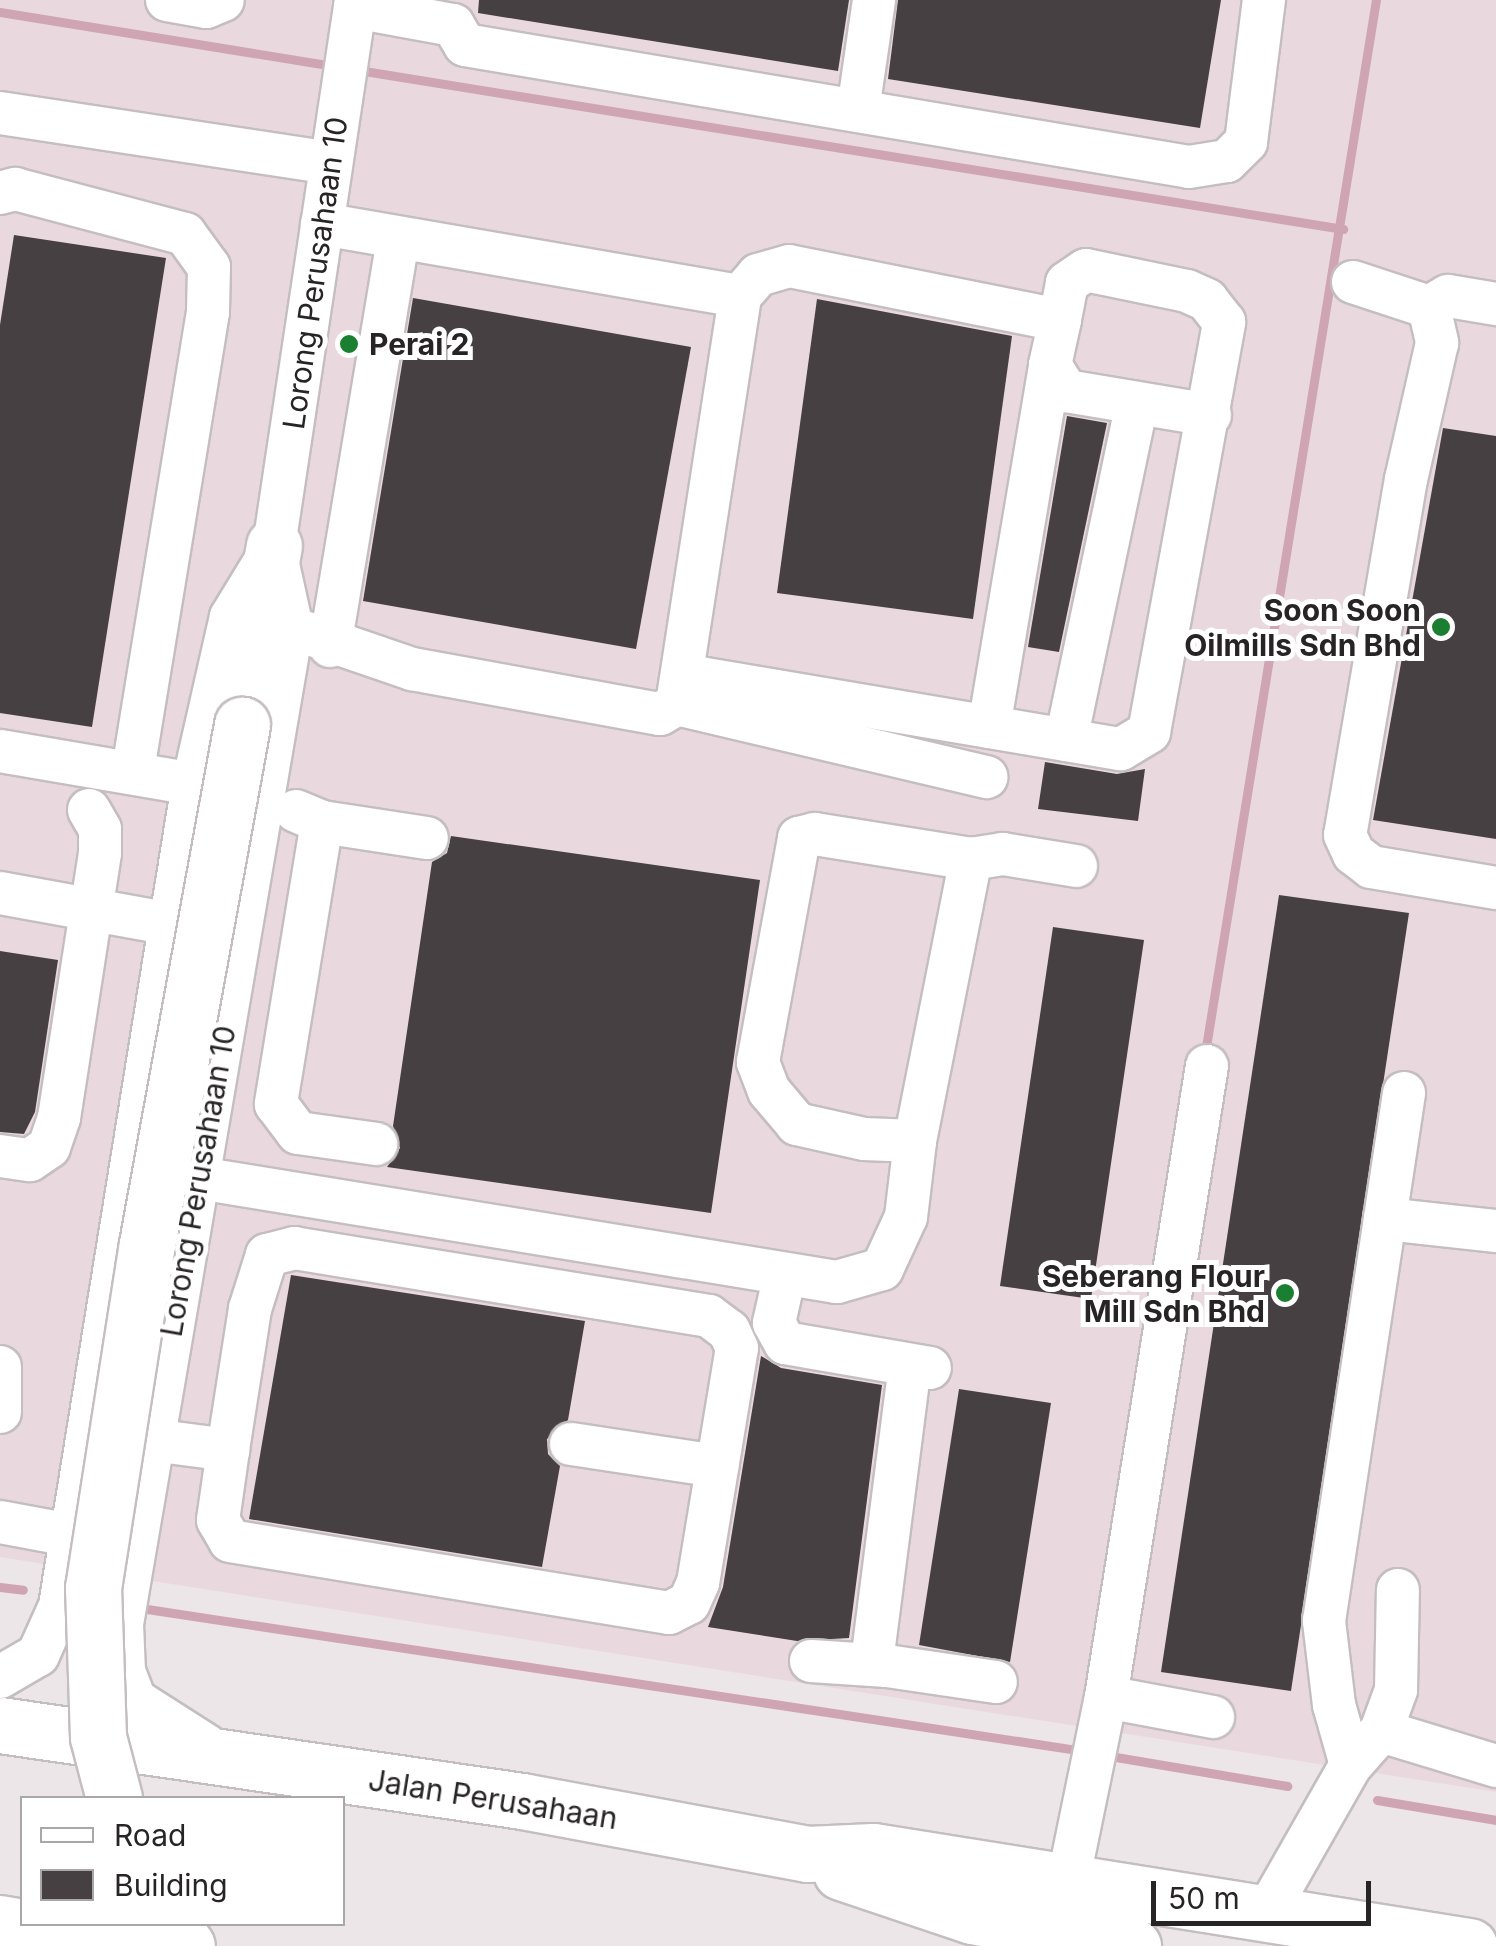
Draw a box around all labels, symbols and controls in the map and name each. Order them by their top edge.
street label: Lorong Perusahaan 10 [275,114,355,432]
place label: Perai 2 [369,326,469,362]
marker: Perai 2 [338,333,360,355]
place label: Soon Soon Oilmills Sdn Bhd [1184,592,1421,662]
marker: Soon Soon Oilmills Sdn Bhd [1430,616,1452,638]
street label: Lorong Perusahaan 10 [153,1023,243,1339]
place label: Seberang Flour Mill Sdn Bhd [1042,1258,1265,1328]
marker: Seberang Flour Mill Sdn Bhd [1274,1282,1296,1304]
street label: Jalan Perusahaan [366,1762,620,1836]
legend [20,1796,345,1926]
text: Road [114,1817,186,1853]
scale bar [1156,1861,1376,1923]
text: Building [114,1867,228,1903]
text: 50 m [1168,1880,1240,1916]

